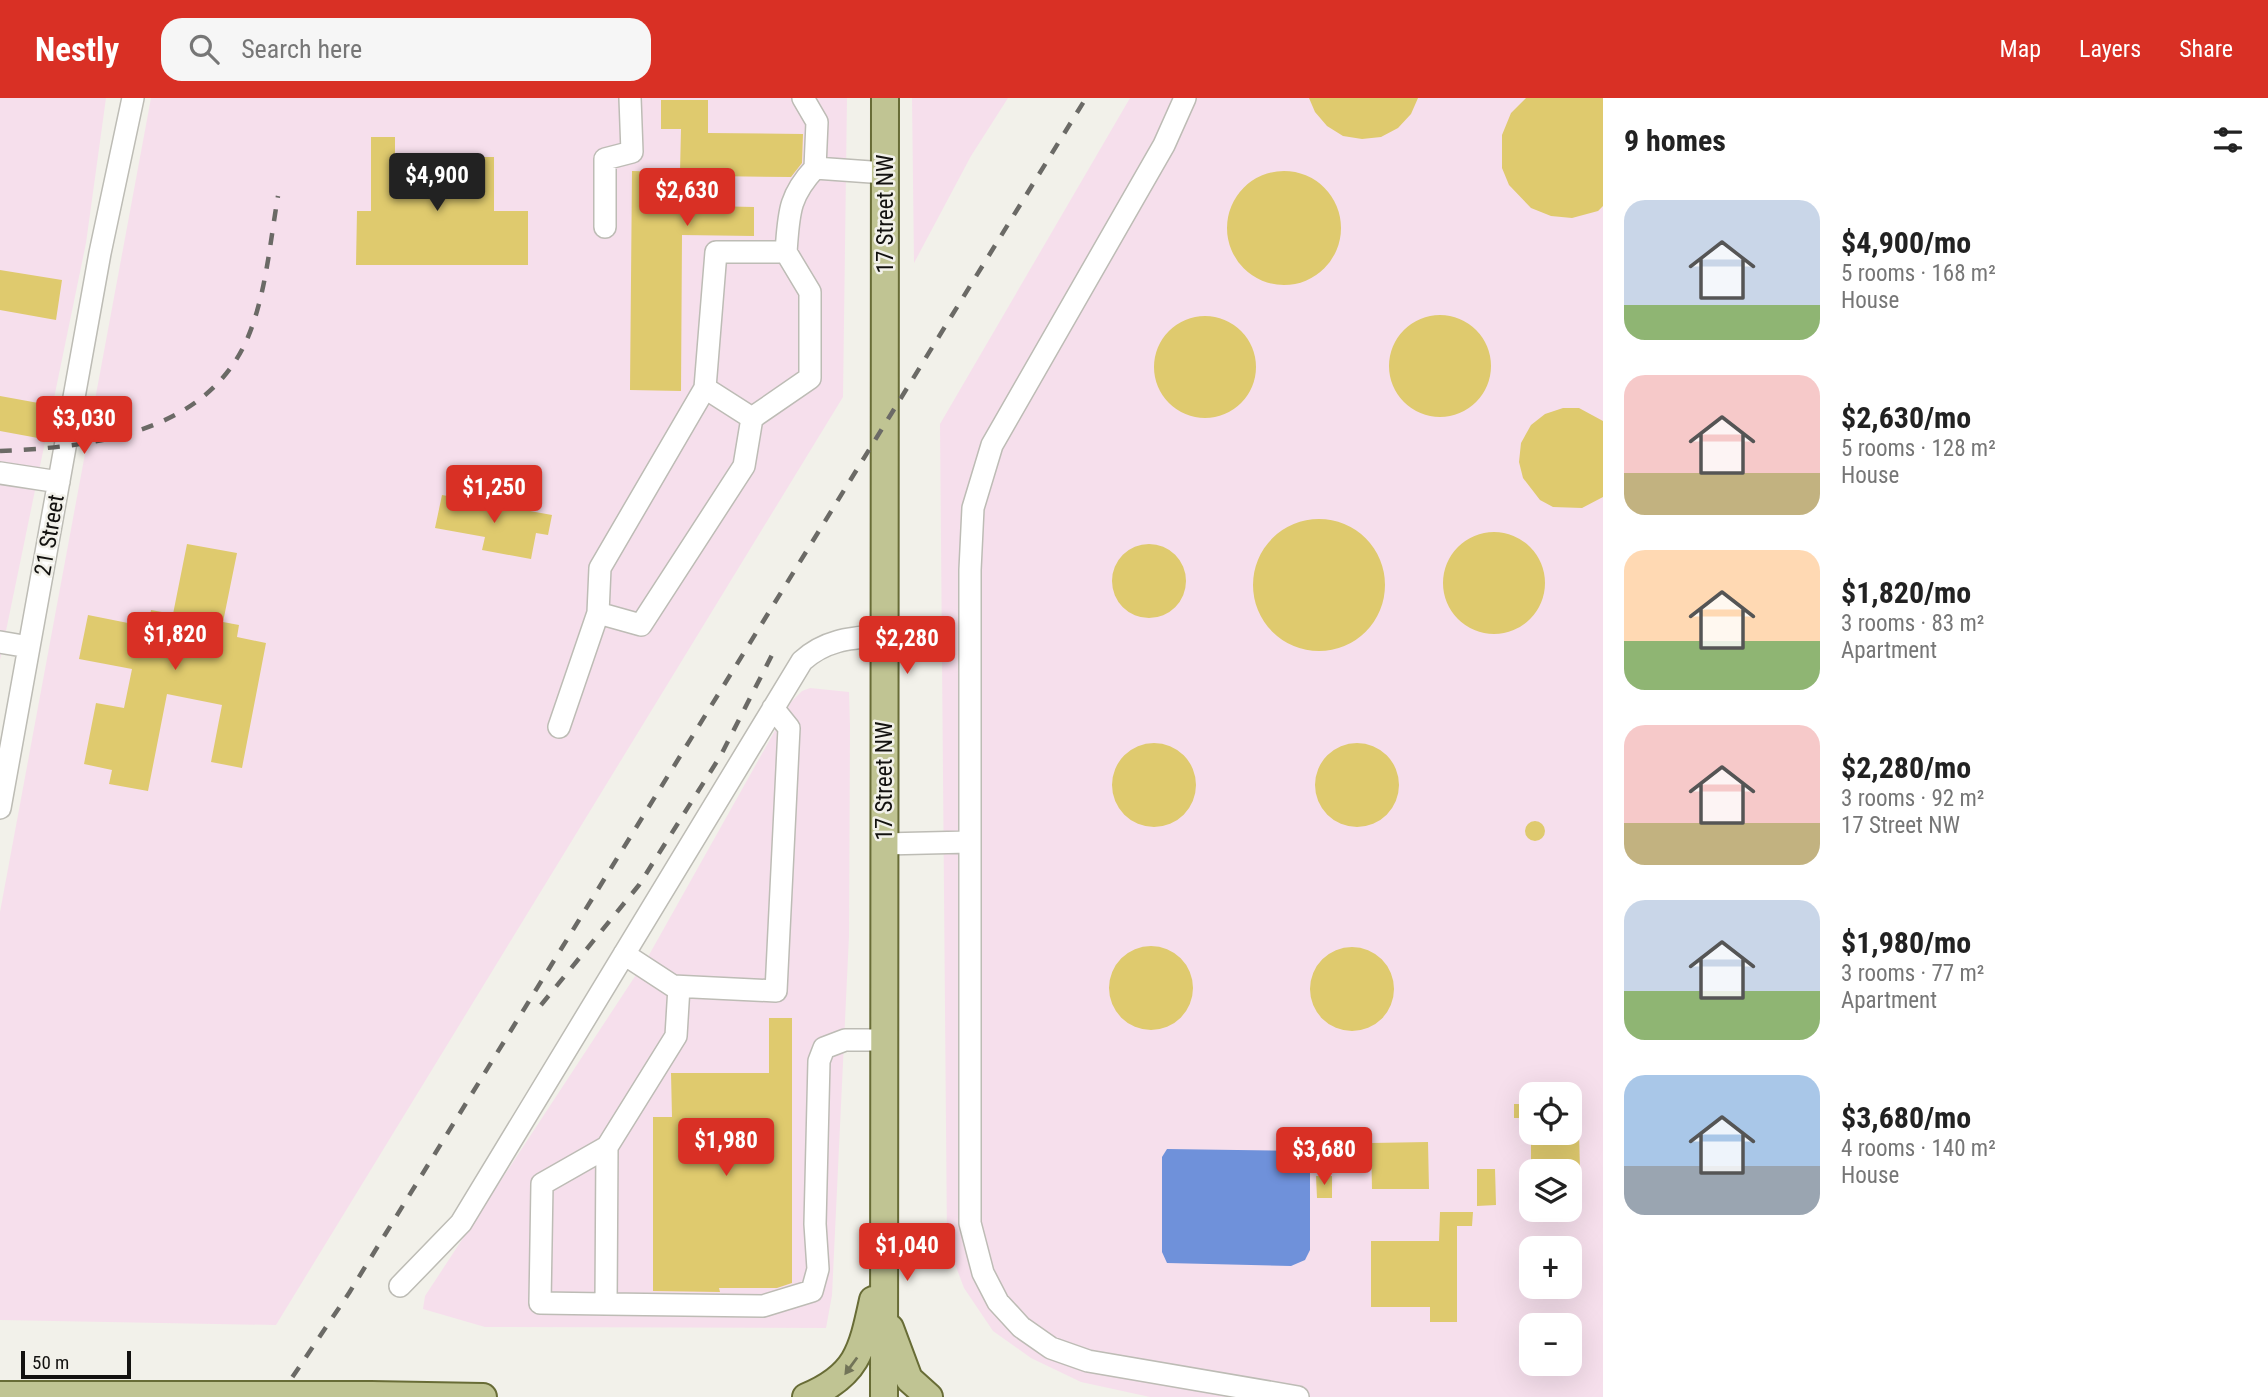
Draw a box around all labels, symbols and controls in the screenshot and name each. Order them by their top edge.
search box [161,18,651,81]
text: Nestly [35,30,119,69]
icon: search [185,30,223,68]
text: Search here [241,34,362,64]
text: Map [2000,35,2041,63]
text: Layers [2079,35,2141,63]
text: Share [2179,35,2233,63]
icon: filters [2209,121,2247,159]
text: 9 homes [1624,123,1726,158]
pin: $4,900 [380,153,494,213]
street label: 17 Street NW [872,155,899,273]
text: $4,900 [405,162,469,189]
pin: $2,630 [630,169,744,228]
text: $2,630 [655,177,719,204]
text: $4,900/mo [1841,225,1971,260]
icon: home [1680,228,1764,312]
text: 5 rooms · 168 m² [1841,260,1996,287]
text: House [1841,287,1899,314]
pin: $3,030 [27,396,141,456]
text: $2,630/mo [1841,400,1971,435]
icon: home [1680,403,1764,487]
text: $3,030 [52,405,116,432]
text: 5 rooms · 128 m² [1841,435,1996,462]
text: House [1841,462,1899,489]
pin: $1,250 [437,466,551,525]
text: $1,250 [462,474,526,501]
street label: 21 Street [29,492,70,578]
text: $1,820/mo [1841,575,1971,610]
icon: home [1680,578,1764,662]
text: 3 rooms · 83 m² [1841,610,1984,637]
pin: $1,820 [118,612,232,672]
pin: $2,280 [850,616,964,676]
text: $1,820 [143,621,207,648]
text: $2,280 [875,625,939,652]
text: Apartment [1841,637,1937,664]
street label: 17 Street NW [871,722,898,840]
text: $2,280/mo [1841,750,1971,785]
icon: home [1680,753,1764,837]
text: 3 rooms · 92 m² [1841,785,1984,812]
text: 17 Street NW [1841,812,1960,839]
text: $1,980/mo [1841,925,1971,960]
icon: home [1680,928,1764,1012]
text: 3 rooms · 77 m² [1841,960,1984,987]
text: Apartment [1841,987,1937,1014]
map controls [1519,1082,1582,1376]
button: locate [1519,1082,1582,1145]
text: $3,680/mo [1841,1100,1971,1135]
icon: home [1680,1103,1764,1187]
pin: $1,980 [669,1118,783,1178]
text: $1,980 [694,1127,758,1154]
pin: $3,680 [1267,1128,1381,1187]
text: 4 rooms · 140 m² [1841,1135,1996,1162]
text: $3,680 [1292,1136,1356,1163]
button: layers [1519,1159,1582,1222]
text: House [1841,1162,1899,1189]
pin: $1,040 [850,1224,964,1283]
text: $1,040 [875,1232,939,1259]
button: + [1519,1236,1582,1299]
button: − [1519,1313,1582,1376]
scale bar [21,1348,131,1380]
text: 50 m [32,1351,69,1374]
one-way arrow [844,1357,858,1375]

